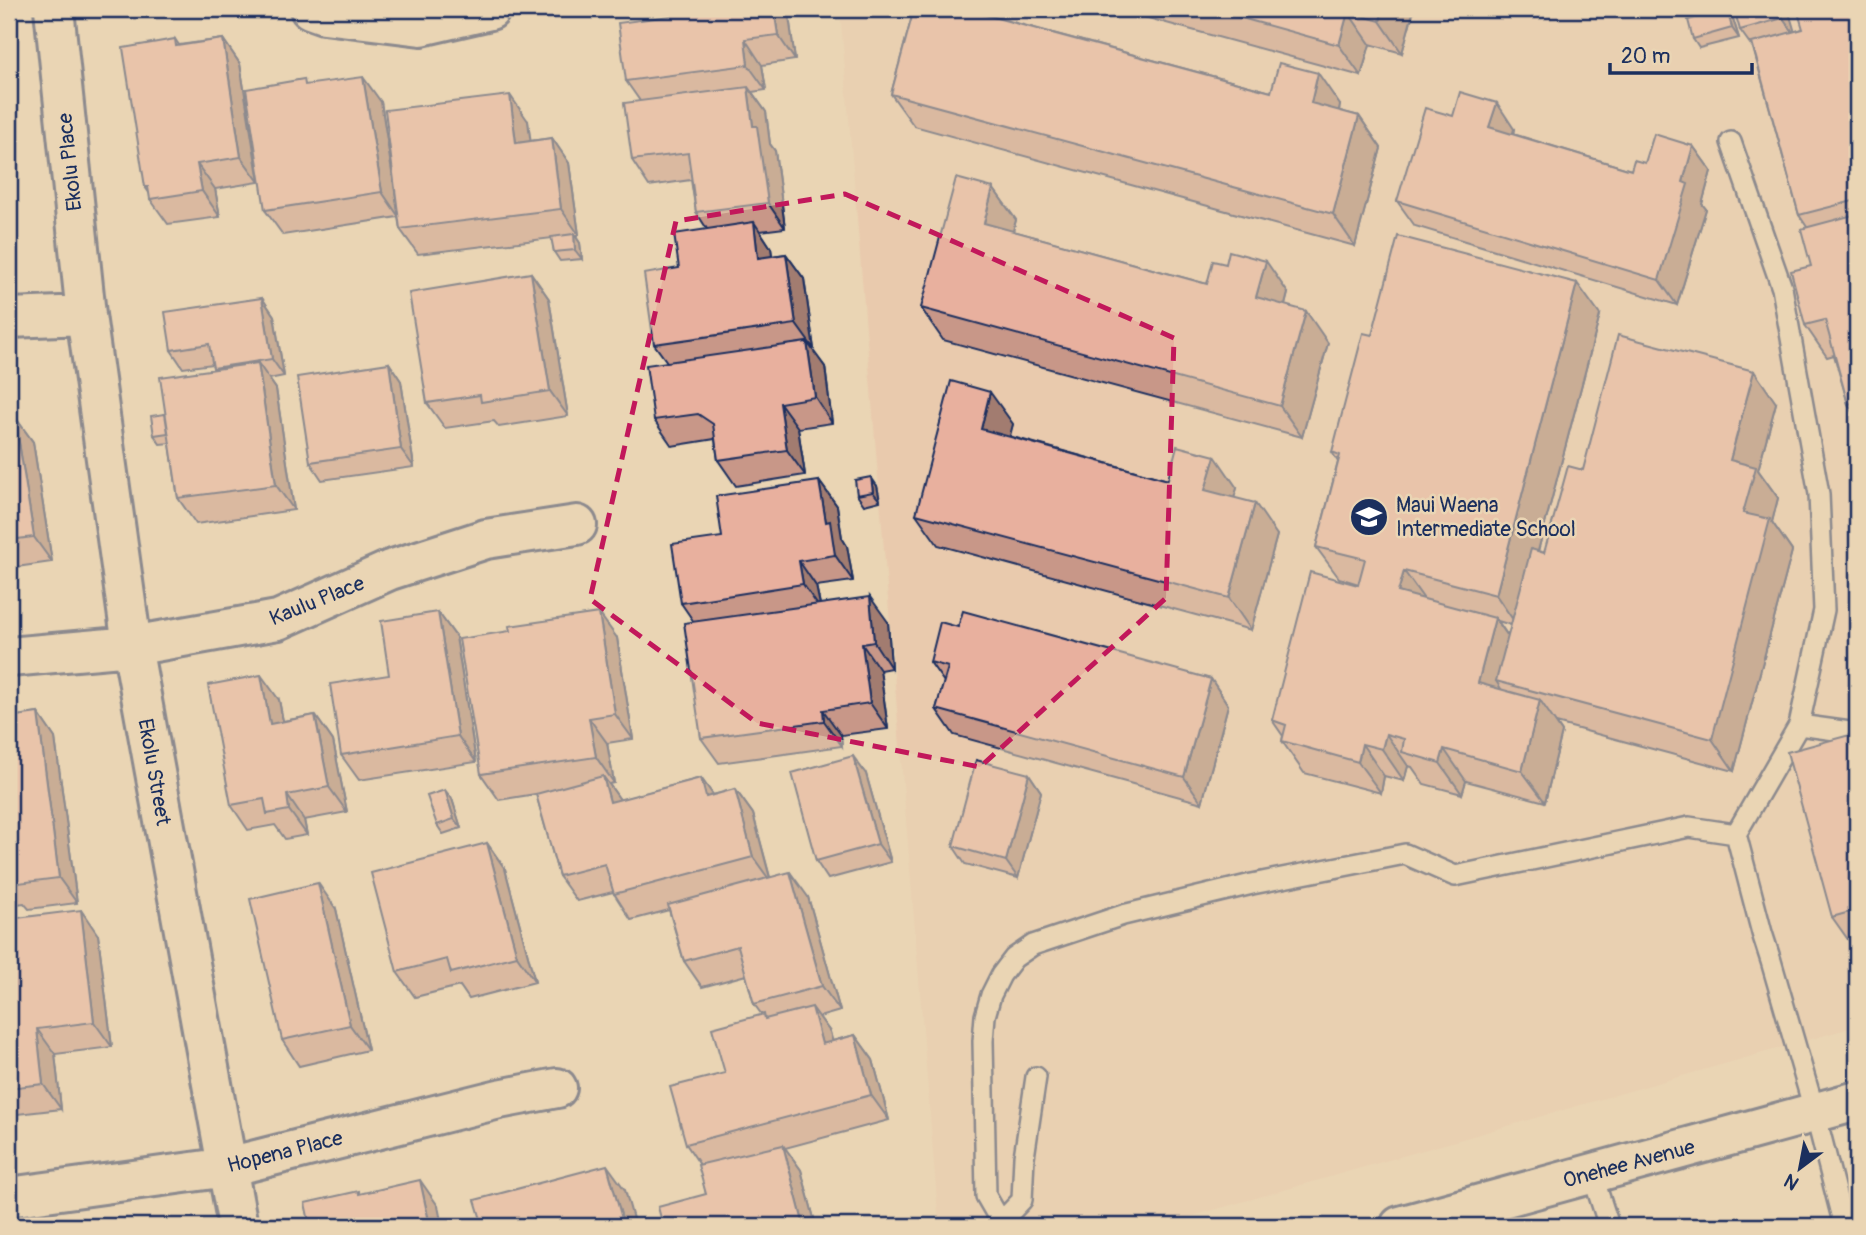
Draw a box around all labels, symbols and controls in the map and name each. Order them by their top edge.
scale bar [1610,32,1752,76]
text: 20 m [1621,43,1670,70]
street label: Ekolu Place [51,111,89,212]
place label: Maui Waena Intermediate School [1396,492,1576,543]
school or university icon: Maui Waena Intermediate School [1348,496,1390,538]
street label: Kaulu Place [266,570,369,632]
street label: Ekolu Street [131,716,177,828]
street label: Hopena Place [224,1124,346,1179]
street label: Onehee Avenue [1560,1133,1698,1195]
north arrow [1764,1134,1834,1204]
text: N [1780,1168,1803,1195]

